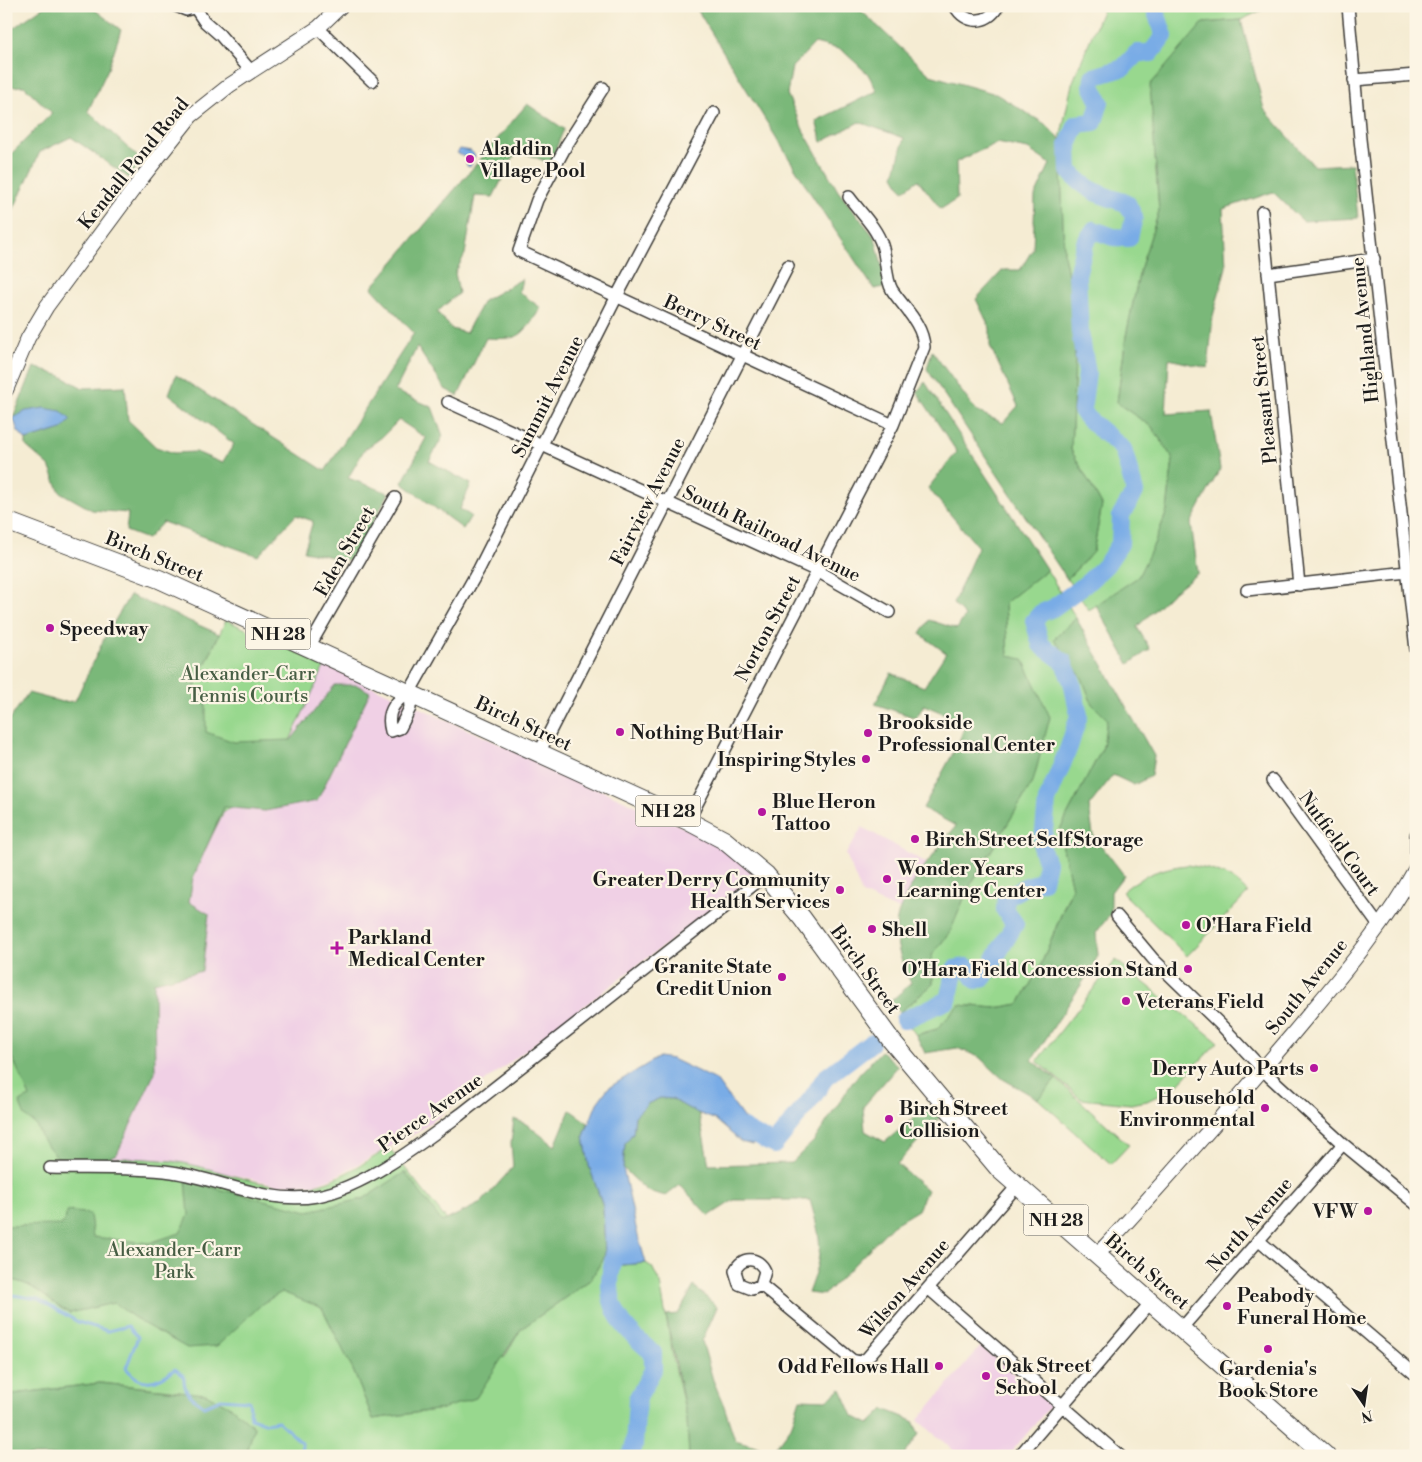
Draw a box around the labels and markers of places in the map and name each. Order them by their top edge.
place label: Aladdin Village Pool [479,137,586,183]
marker: Aladdin Village Pool [464,153,476,165]
place label: Speedway [60,617,149,641]
marker: Speedway [44,622,56,634]
place label: Brookside Professional Center [878,711,1056,757]
place label: Nothing But Hair [630,721,784,745]
marker: Nothing But Hair [614,726,626,738]
marker: Brookside Professional Center [862,727,874,739]
place label: Inspiring Styles [717,748,856,772]
marker: Inspiring Styles [860,753,872,765]
place label: Blue Heron Tattoo [772,790,876,836]
marker: Blue Heron Tattoo [756,806,768,818]
place label: Birch Street Self Storage [925,828,1143,852]
marker: Birch Street Self Storage [909,833,921,845]
place label: Wonder Years Learning Center [896,857,1046,903]
place label: Greater Derry Community Health Services [592,868,830,914]
marker: Wonder Years Learning Center [881,873,893,885]
marker: Greater Derry Community Health Services [834,884,846,896]
place label: O'Hara Field [1196,914,1312,938]
place label: Shell [882,918,927,942]
marker: O'Hara Field [1180,919,1192,931]
marker: Shell [866,923,878,935]
place label: Parkland Medical Center [348,926,486,972]
marker: Parkland Medical Center [330,941,344,955]
place label: Granite State Credit Union [654,955,772,1001]
place label: O'Hara Field Concession Stand [902,958,1178,982]
marker: O'Hara Field Concession Stand [1182,963,1194,975]
marker: Granite State Credit Union [776,971,788,983]
place label: Veterans Field [1135,990,1264,1014]
marker: Veterans Field [1120,995,1132,1007]
place label: Derry Auto Parts [1152,1057,1304,1081]
marker: Derry Auto Parts [1308,1062,1320,1074]
place label: Household Environmental [1119,1086,1255,1132]
place label: Birch Street Collision [899,1097,1008,1143]
marker: Household Environmental [1259,1102,1271,1114]
marker: Birch Street Collision [883,1113,895,1125]
place label: VFW [1312,1200,1359,1224]
marker: VFW [1362,1205,1374,1217]
place label: Peabody Funeral Home [1237,1284,1367,1330]
marker: Peabody Funeral Home [1221,1300,1233,1312]
marker: Gardenia's Book Store [1262,1343,1274,1355]
place label: Oak Street School [996,1354,1091,1400]
place label: Odd Fellows Hall [778,1355,929,1379]
place label: Gardenia's Book Store [1218,1357,1318,1403]
marker: Odd Fellows Hall [933,1360,945,1372]
marker: Oak Street School [980,1370,992,1382]

